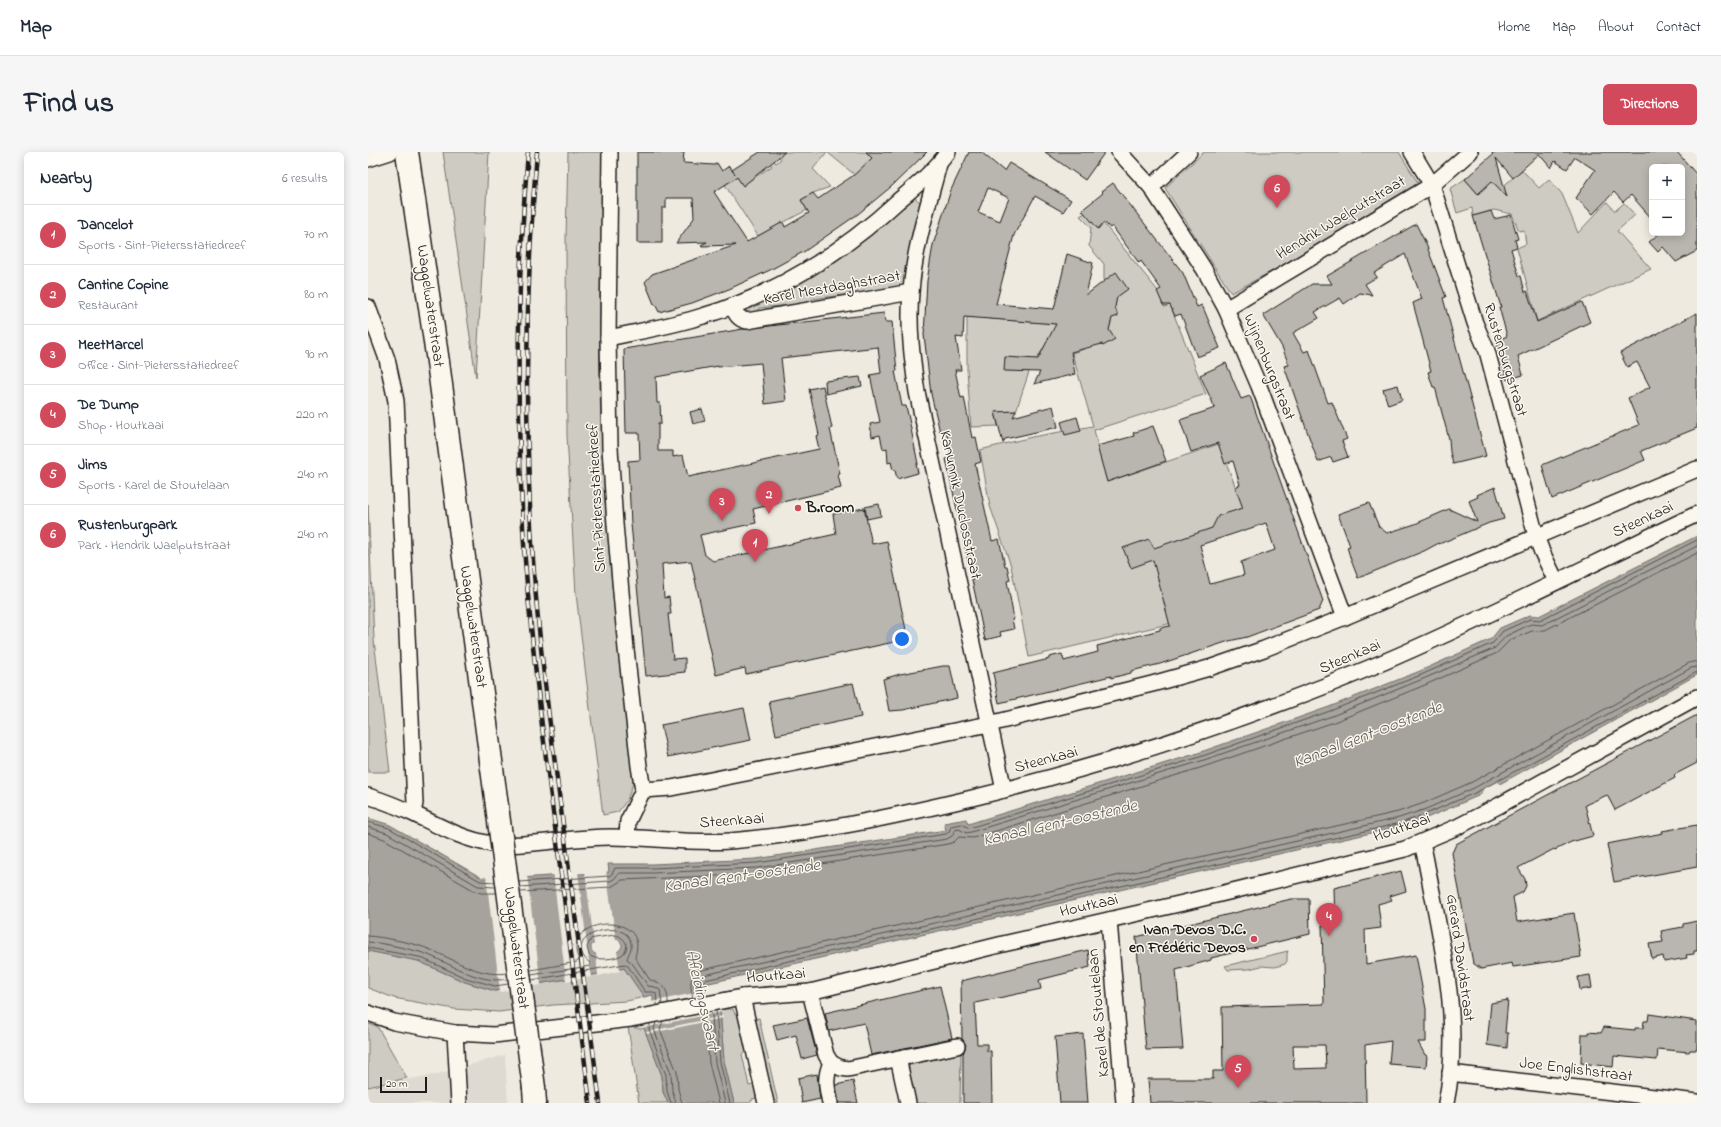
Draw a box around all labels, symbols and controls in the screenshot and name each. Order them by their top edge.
text: Map [20,14,52,41]
text: Home [1498,17,1530,38]
text: Map [1552,17,1576,38]
text: About [1598,17,1634,38]
text: Contact [1656,17,1701,38]
text: Find us [24,84,114,125]
button: Directions [1603,84,1697,125]
map controls [1649,164,1685,236]
button: + [1649,164,1685,200]
text: Nearby [40,166,92,191]
text: 6 results [282,169,328,188]
street label: Hendrik Waelputstraat [1272,169,1411,266]
pin: 6 [1264,175,1290,208]
button: − [1649,200,1685,236]
text: Dancelot [78,214,133,236]
text: 1 [51,225,55,244]
text: 70 m [304,225,328,244]
text: Sports · Sint-Pietersstatiedreef [78,236,246,255]
street label: Waggelwaterstraat [410,243,451,369]
street label: Karel Mestdaghstraat [762,264,903,312]
text: Cantine Copine [78,274,168,296]
text: 2 [50,285,56,304]
text: 80 m [304,285,328,304]
text: Restaurant [78,296,138,315]
street label: Rustenburgstraat [1476,300,1534,420]
street label: Wijnenburgstraat [1237,310,1302,424]
text: MeetMarcel [78,334,143,356]
text: 3 [50,345,56,364]
text: 90 m [305,345,328,364]
text: Office · Sint-Pietersstatiedreef [78,356,239,375]
text: De Dump [78,394,139,416]
text: 4 [50,405,56,424]
text: 220 m [296,405,328,424]
text: Shop · Houtkaai [78,416,164,435]
street label: Sint-Pietersstatiedreef [581,422,613,573]
street label: Kanunnik Duclosstraat [933,429,988,582]
text: Jims [78,454,107,476]
text: 5 [49,465,57,484]
text: 240 m [297,465,328,484]
text: Sports · Karel de Stoutelaan [78,476,229,495]
pin: 2 [756,481,782,514]
pin: 3 [709,488,735,521]
street label: Steenkaai [1608,495,1678,545]
place label: B.room [805,496,855,520]
marker: B.room [793,503,803,513]
text: Rustenburgpark [78,514,177,536]
text: 6 [50,525,56,544]
text: 240 m [297,525,328,544]
pin: 1 [742,529,768,562]
text: Park · Hendrik Waelputstraat [78,536,231,555]
street label: Waggelwaterstraat [453,564,494,690]
your location [892,629,912,649]
street label: Steenkaai [1315,633,1385,681]
water label: Kanaal Gent-Oostende [1290,695,1447,775]
street label: Steenkaai [1011,740,1081,780]
water label: Kanaal Gent-Oostende [980,793,1141,853]
street label: Steenkaai [699,807,765,835]
street label: Houtkaai [1370,807,1434,849]
water label: Kanaal Gent-Oostende [662,852,823,899]
street label: Waggelwaterstraat [497,885,535,1011]
street label: Houtkaai [1057,888,1121,924]
street label: Gerard Davidstraat [1439,893,1481,1024]
pin: 4 [1316,903,1342,936]
place label: Ivan Devos D.C. en Frédéric Devos [1129,918,1247,960]
marker: Ivan Devos D.C. en Frédéric Devos [1249,934,1259,944]
water label: Afleidingsvaart [677,947,726,1055]
street label: Karel de Stoutelaan [1081,948,1117,1078]
street label: Houtkaai [745,961,807,991]
street label: Joe Englishstraat [1518,1051,1635,1089]
pin: 5 [1225,1055,1251,1088]
scale bar [380,1075,427,1094]
text: 20 m [386,1076,408,1092]

